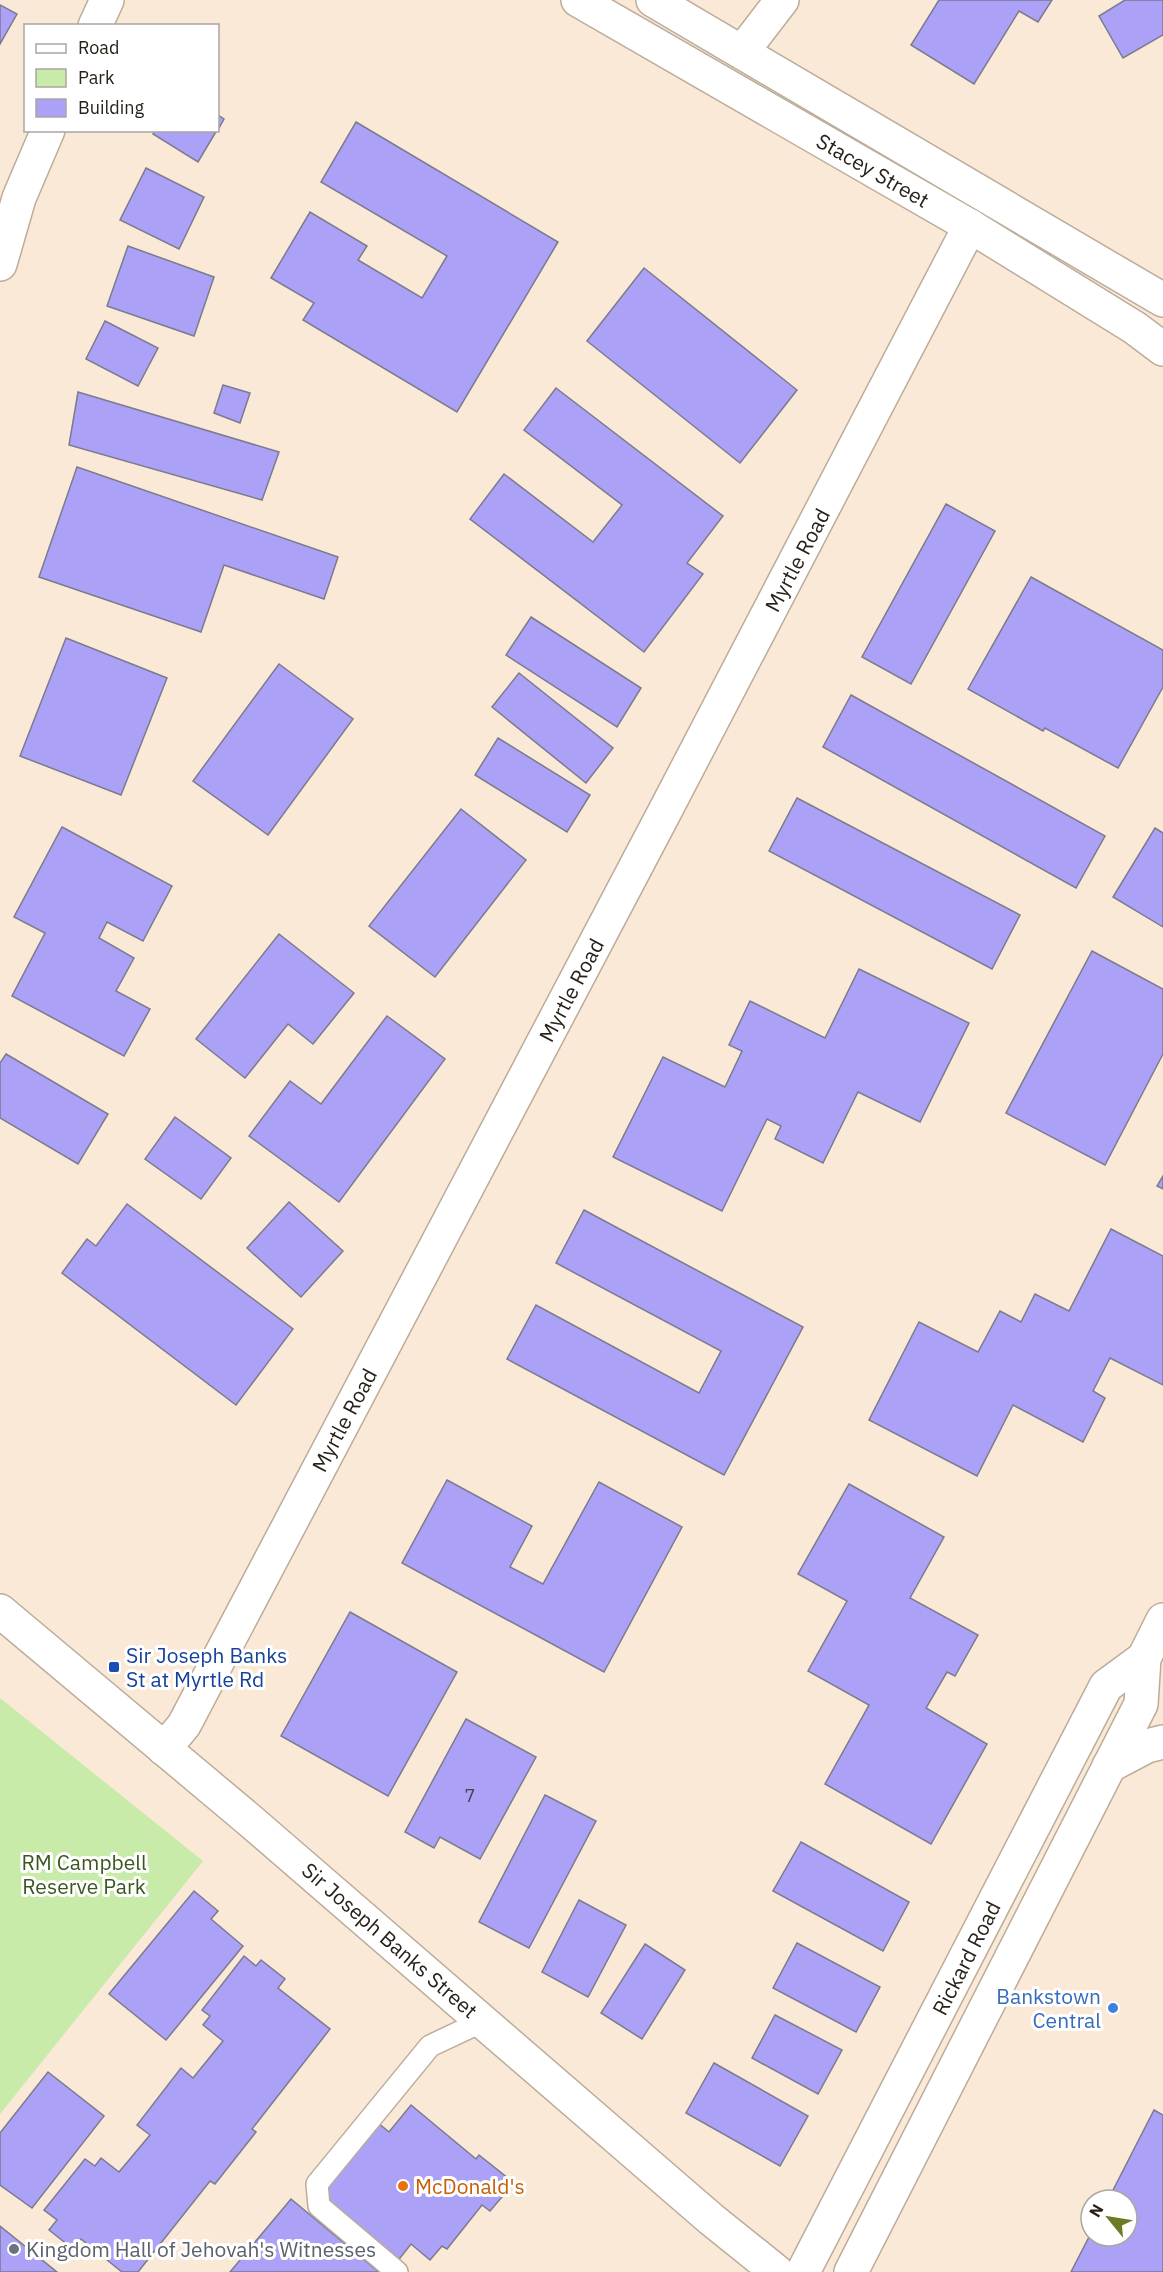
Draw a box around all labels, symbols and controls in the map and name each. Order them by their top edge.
legend [24,24,219,132]
text: Road [78,36,119,59]
text: Park [78,66,115,89]
text: Building [78,96,145,119]
street label: Stacey Street [812,126,934,214]
street label: Myrtle Road [758,503,836,617]
street label: Myrtle Road [532,933,610,1047]
street label: Myrtle Road [305,1363,383,1477]
place label: Sir Joseph Banks St at Myrtle Rd [126,1641,287,1693]
marker: Sir Joseph Banks St at Myrtle Rd [107,1660,121,1674]
house number: 7 [465,1784,475,1807]
park label: RM Campbell Reserve Park [21,1848,147,1900]
street label: Sir Joseph Banks Street [296,1856,484,2024]
street label: Rickard Road [925,1896,1007,2020]
place label: Bankstown Central [996,1982,1101,2034]
marker: Bankstown Central [1106,2001,1120,2015]
place label: McDonald's [415,2172,525,2200]
marker: McDonald's [396,2179,410,2193]
north arrow [1079,2188,1139,2248]
text: N [1084,2200,1108,2221]
place label: Kingdom Hall of Jehovah's Witnesses [26,2235,376,2263]
marker: Kingdom Hall of Jehovah's Witnesses [7,2242,21,2256]

